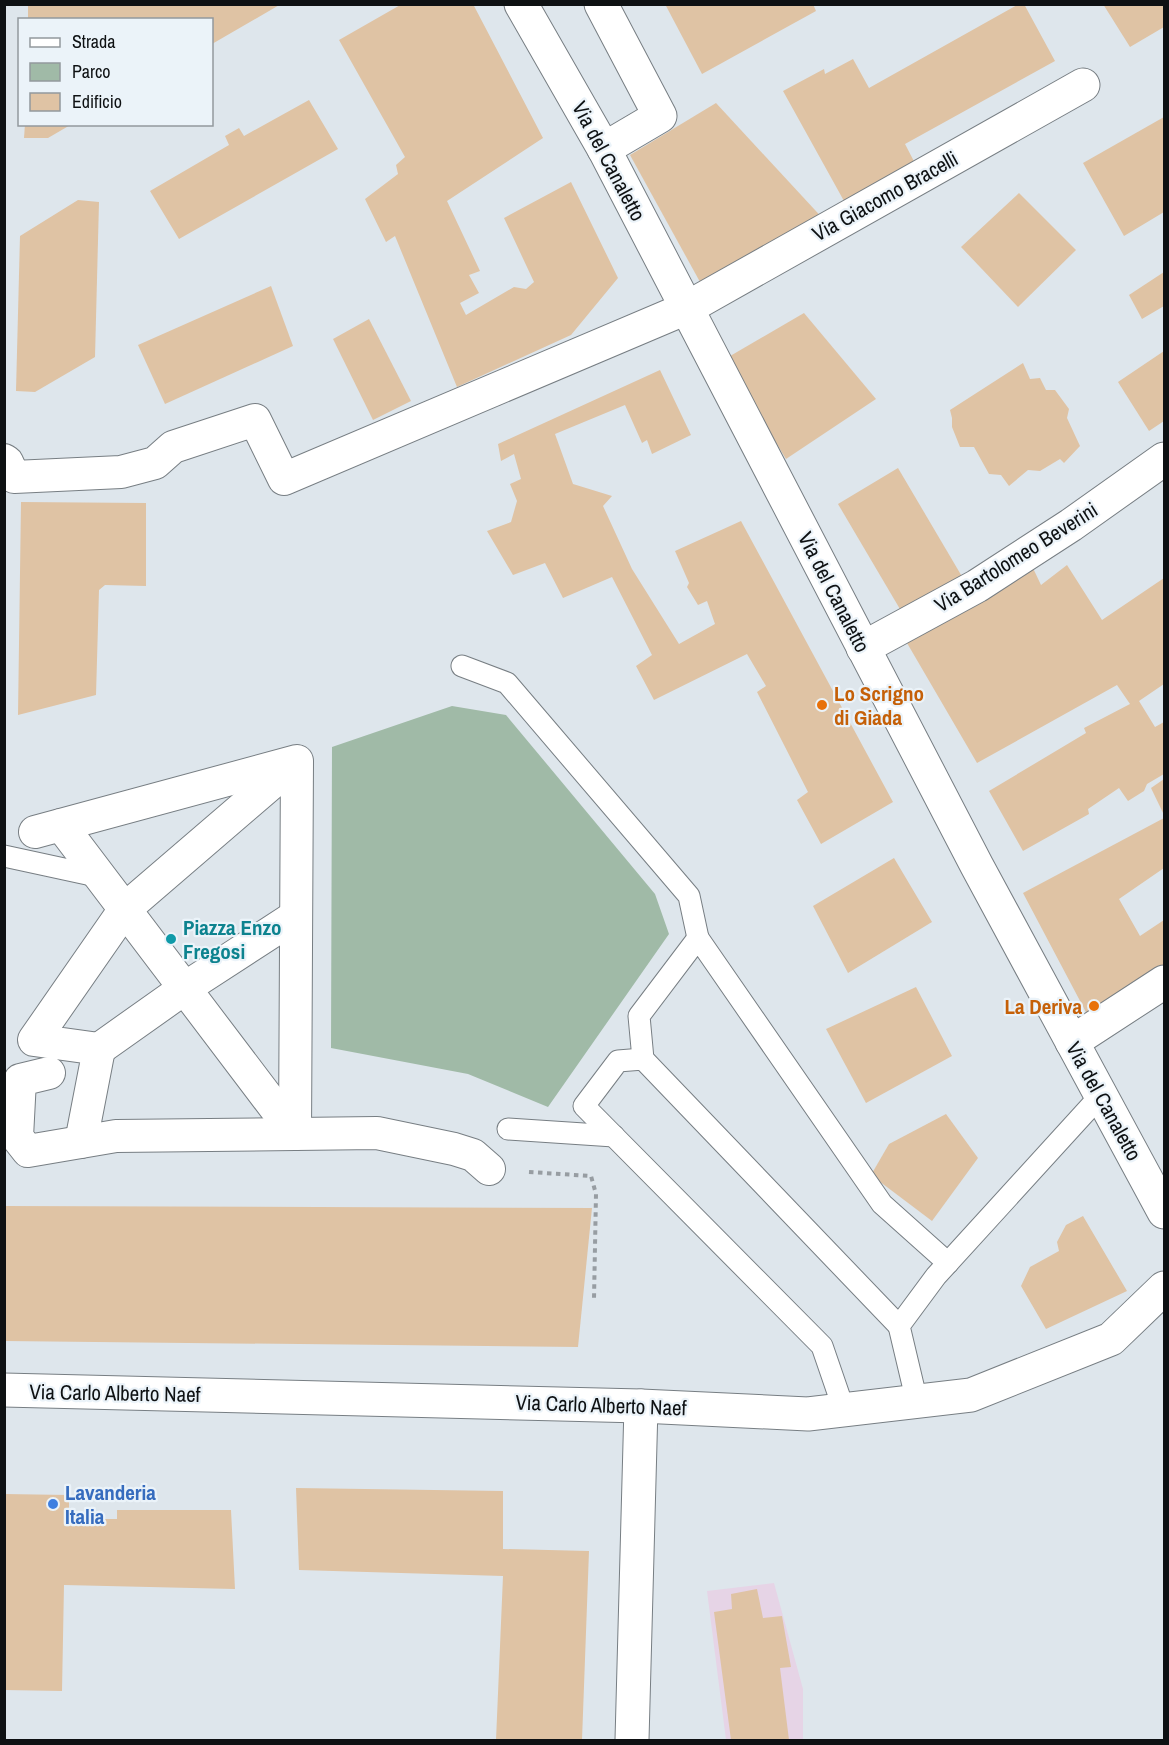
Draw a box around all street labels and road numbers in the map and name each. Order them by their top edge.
street label: Via del Canaletto [565,96,653,226]
street label: Via Giacomo Bracelli [807,144,963,248]
street label: Via Bartolomeo Beverini [929,495,1103,619]
street label: Via del Canaletto [791,527,877,657]
street label: Via del Canaletto [1059,1036,1149,1166]
street label: Via Carlo Alberto Naef [29,1377,201,1409]
street label: Via Carlo Alberto Naef [515,1388,687,1422]

